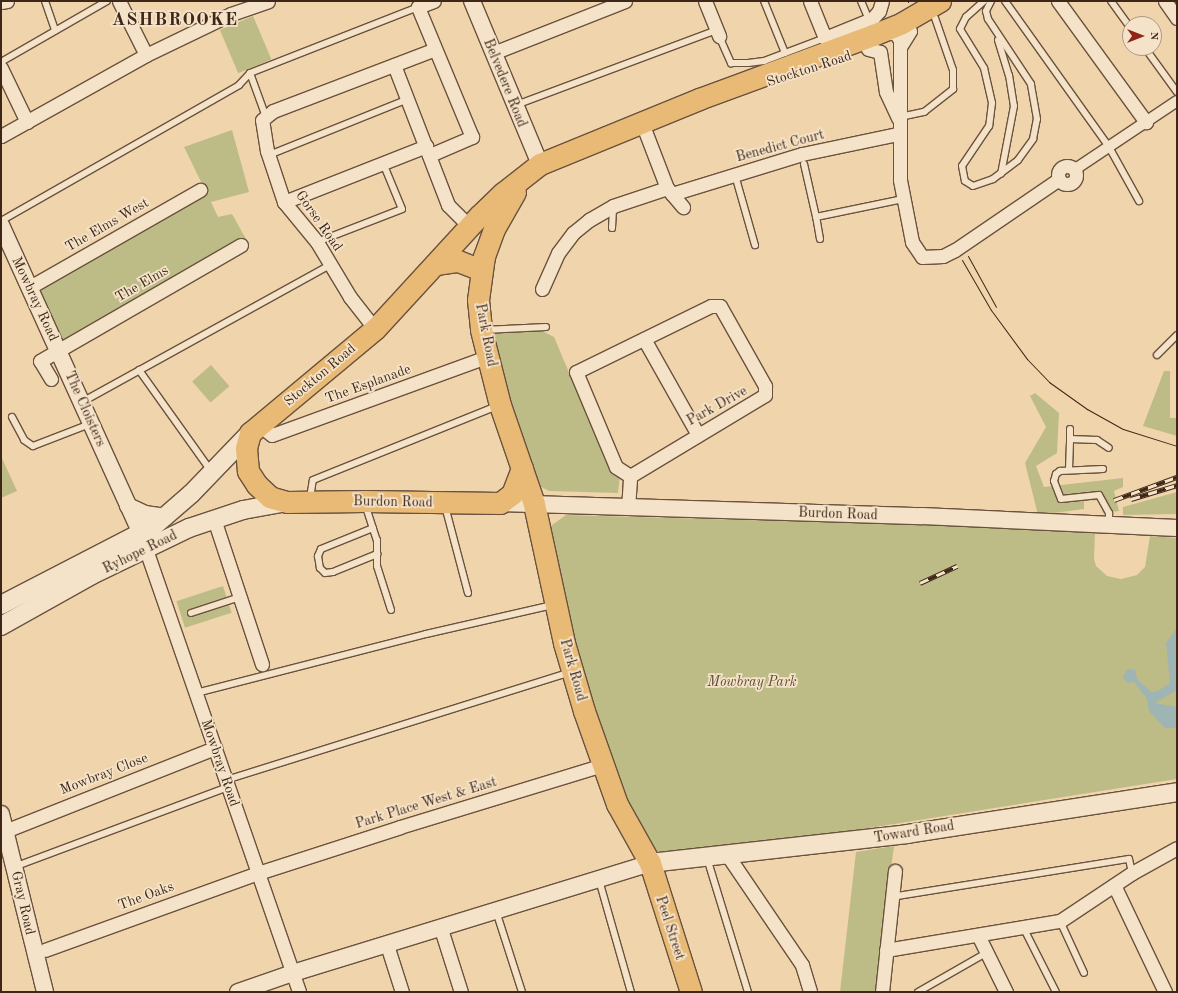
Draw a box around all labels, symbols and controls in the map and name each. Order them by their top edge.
district label: ASHBROOKE [112,9,238,31]
north arrow [1122,16,1162,56]
text: N [1148,32,1159,40]
street label: Belvedere Road [480,36,530,130]
street label: Stockton Road [764,47,854,91]
street label: Benedict Court [734,126,826,166]
street label: Gorse Road [292,187,346,255]
street label: The Elms West [62,194,152,256]
street label: Mowbray Road [8,254,62,344]
street label: The Elms [112,262,172,306]
street label: Park Road [472,302,500,368]
street label: Stockton Road [281,340,359,410]
street label: The Esplanade [323,361,413,407]
street label: The Cloisters [61,369,109,449]
street label: Park Drive [684,383,750,429]
street label: Burdon Road [353,493,433,511]
street label: Burdon Road [798,504,878,524]
street label: Ryhope Road [100,527,180,577]
street label: Park Road [556,637,590,703]
park label: Mowbray Park [707,674,797,690]
street label: Mowbray Road [197,717,243,809]
street label: Mowbray Close [58,750,150,798]
street label: Park Place West & East [353,773,499,833]
street label: Toward Road [873,817,955,847]
street label: Gray Road [7,869,39,937]
street label: The Oaks [116,878,176,914]
street label: Peel Street [652,894,688,962]

